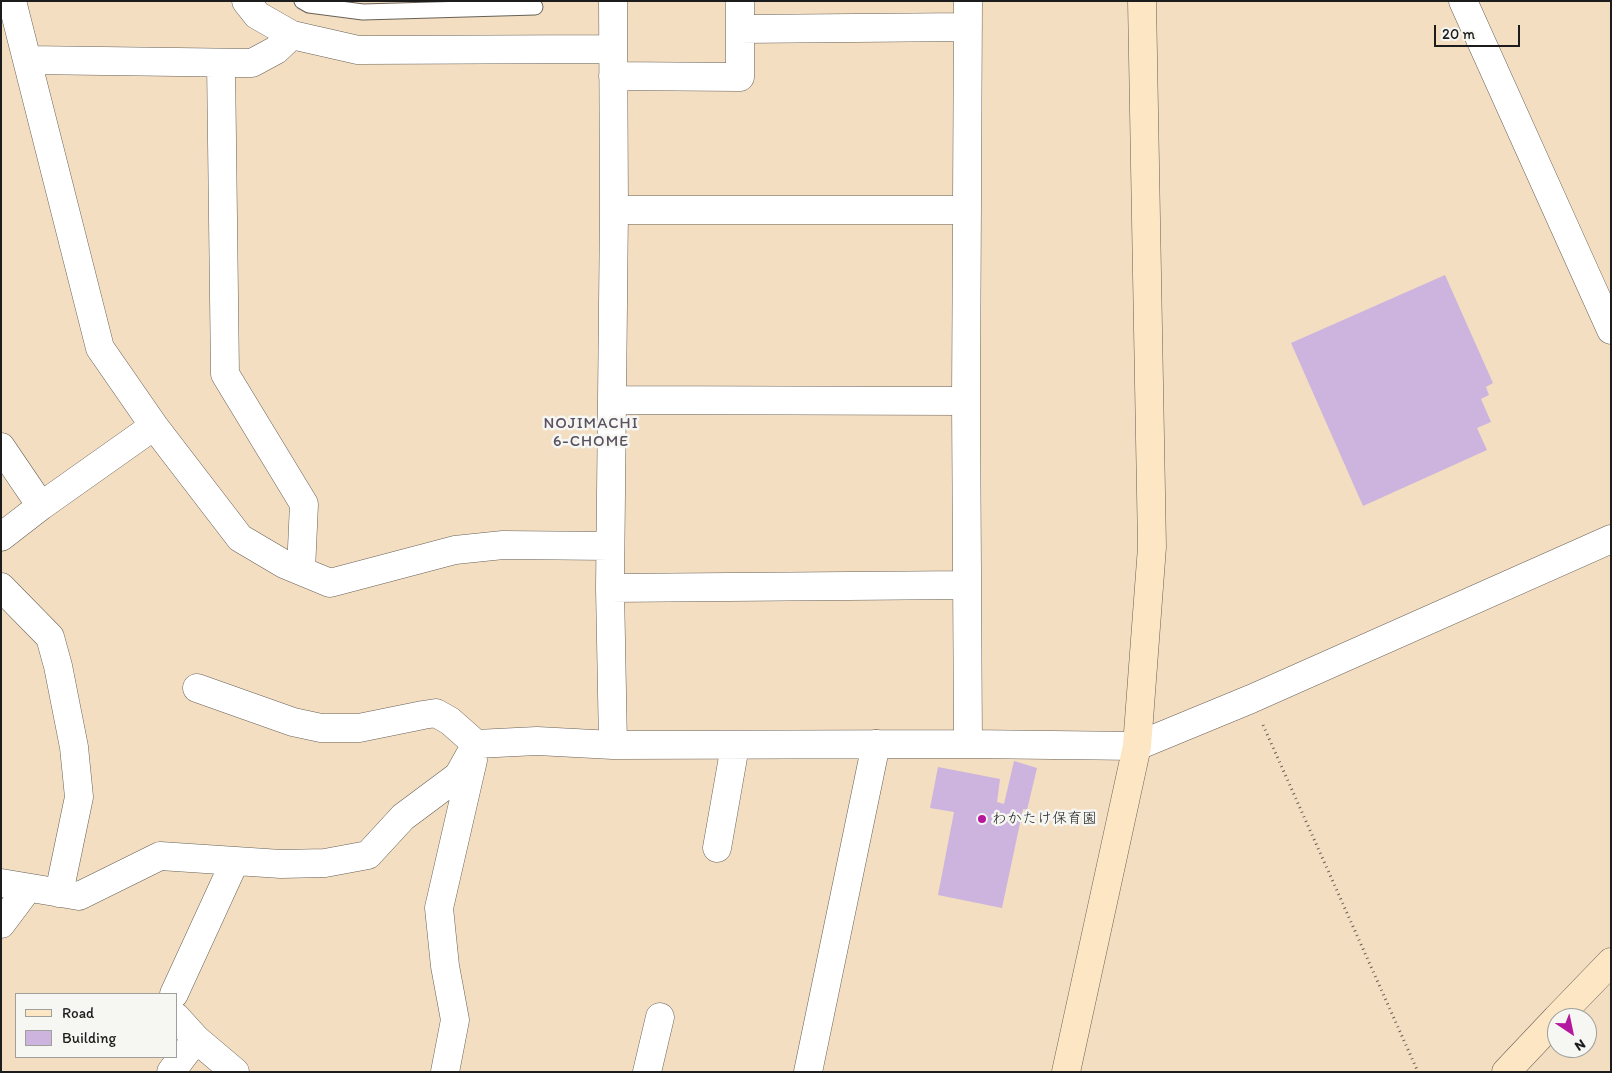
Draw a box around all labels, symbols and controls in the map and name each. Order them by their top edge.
scale bar [1437,15,1523,47]
text: 20 m [1442,25,1475,43]
district label: NOJIMACHI 6-CHOME [543,414,639,452]
place label: わかたけ保育園 [992,810,1097,828]
marker: わかたけ保育園 [976,813,988,825]
legend [15,993,178,1058]
text: Road [62,1004,94,1022]
north arrow [1547,1008,1597,1058]
text: Building [62,1029,116,1047]
text: N [1571,1035,1589,1055]

